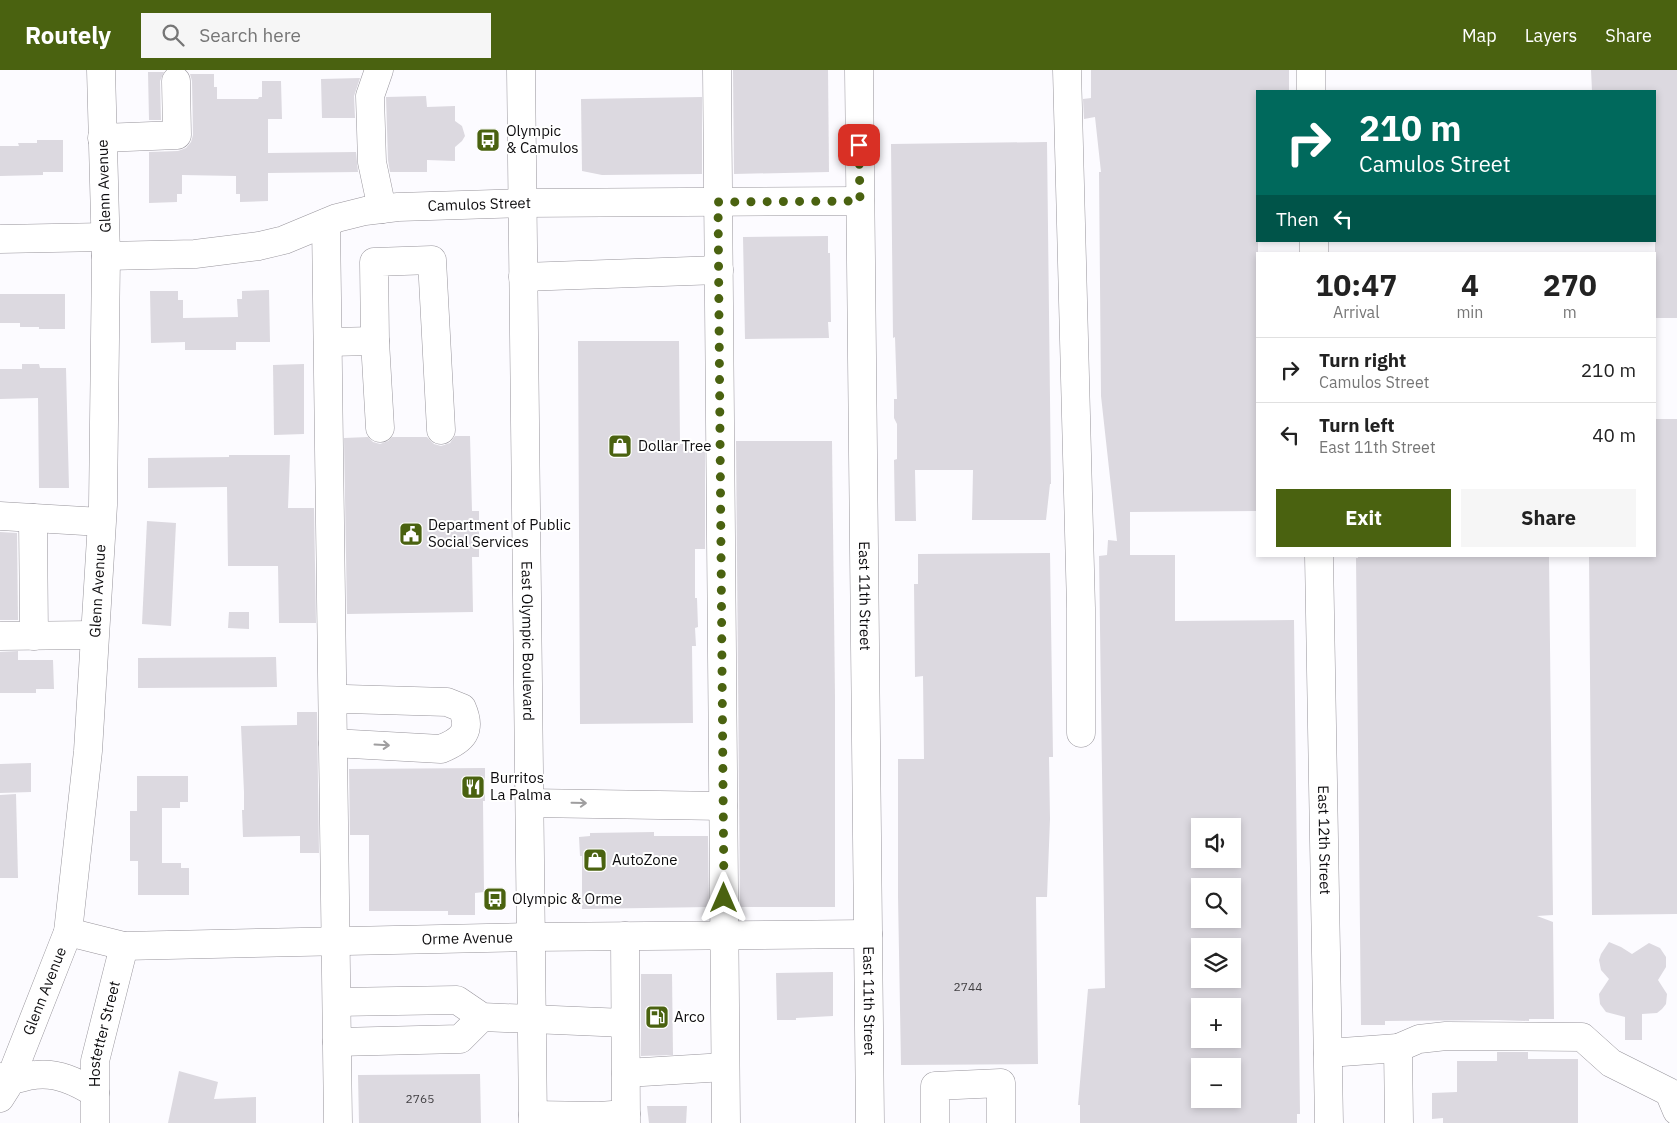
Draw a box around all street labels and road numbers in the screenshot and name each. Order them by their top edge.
street label: Glenn Avenue [92,139,115,233]
street label: Camulos Street [427,193,531,215]
street label: East 11th Street [855,541,875,651]
street label: Glenn Avenue [85,544,110,638]
street label: East Olympic Boulevard [518,561,538,721]
street label: East 12th Street [1314,785,1335,895]
street label: Orme Avenue [421,927,513,948]
street label: Glenn Avenue [18,944,70,1038]
street label: East 11th Street [859,946,879,1056]
street label: Hostetter Street [85,979,124,1087]

